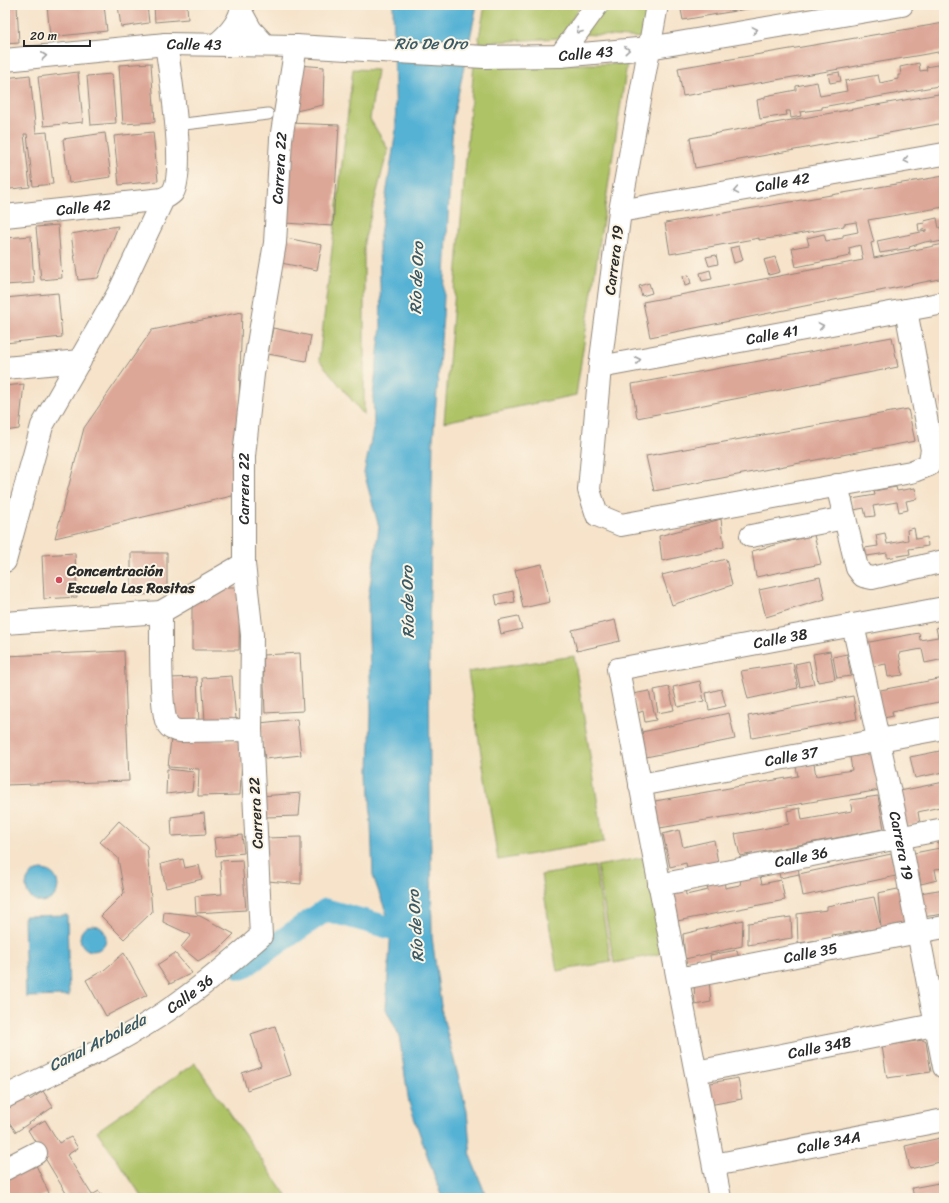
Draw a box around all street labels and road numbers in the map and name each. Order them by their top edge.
street label: Calle 43 [167,31,222,58]
street label: Calle 43 [557,38,614,69]
street label: Carrera 22 [264,130,295,205]
street label: Calle 42 [753,165,812,200]
street label: Calle 42 [55,192,113,223]
street label: Carrera 19 [597,224,631,296]
street label: Calle 41 [744,317,800,353]
street label: Carrera 22 [231,452,257,524]
street label: Calle 38 [751,621,810,656]
street label: Calle 37 [762,739,822,774]
street label: Carrera 22 [241,776,271,850]
street label: Carrera 19 [881,809,921,883]
street label: Calle 36 [772,839,830,875]
street label: Calle 35 [781,935,840,971]
street label: Calle 36 [161,968,219,1021]
street label: Calle 34B [786,1028,854,1067]
street label: Calle 34A [795,1124,863,1161]

